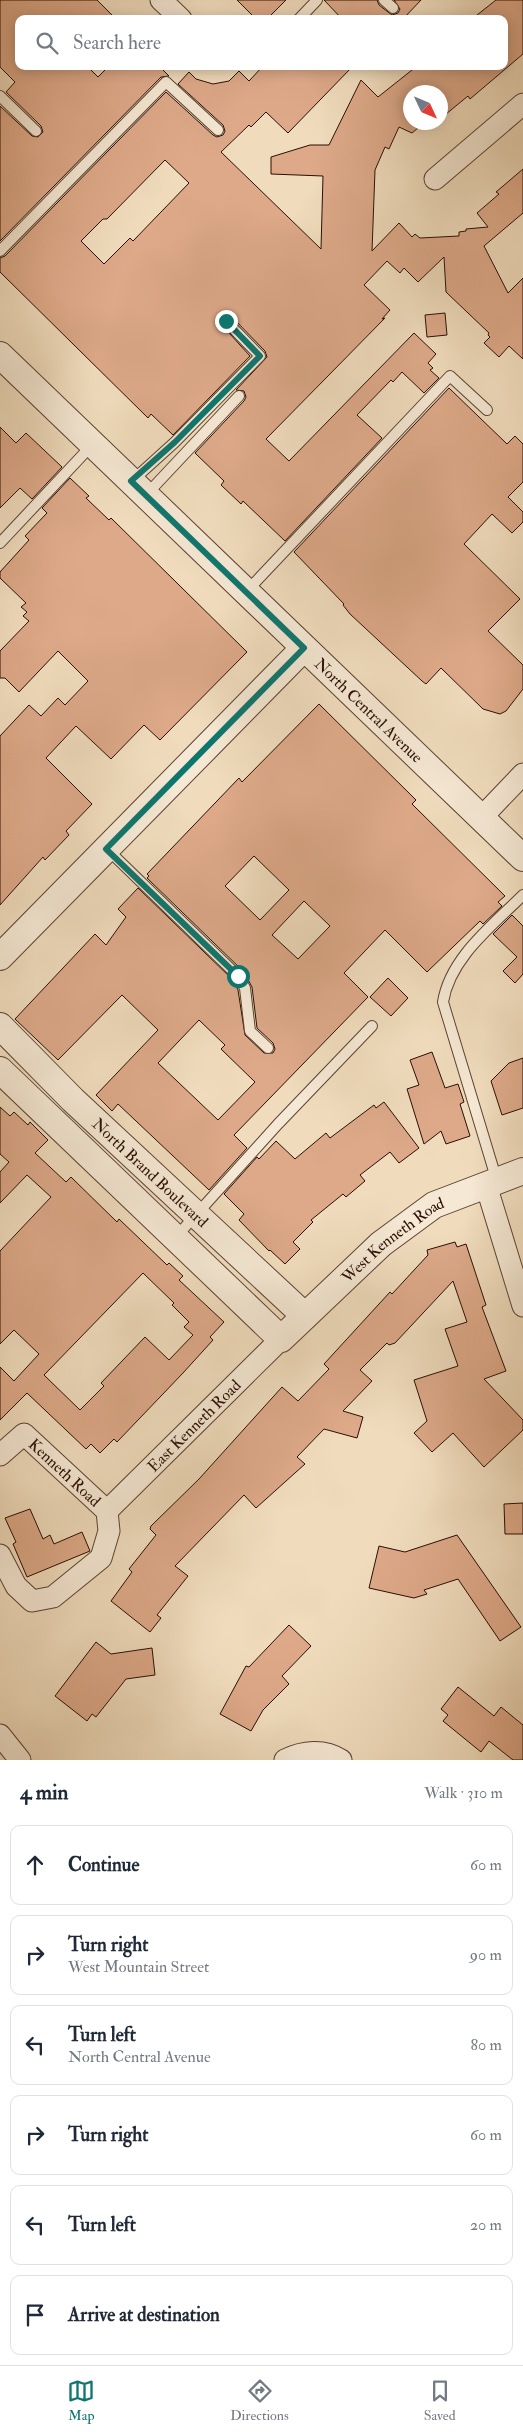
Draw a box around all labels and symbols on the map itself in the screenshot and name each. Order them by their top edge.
north arrow [403,85,448,130]
route end [215,310,238,333]
street label: North Central Avenue [310,654,427,768]
route start [227,965,250,988]
street label: North Brand Boulevard [88,1114,212,1232]
street label: West Kenneth Road [337,1193,447,1288]
street label: East Kenneth Road [144,1375,245,1476]
street label: Kenneth Road [24,1435,105,1511]

